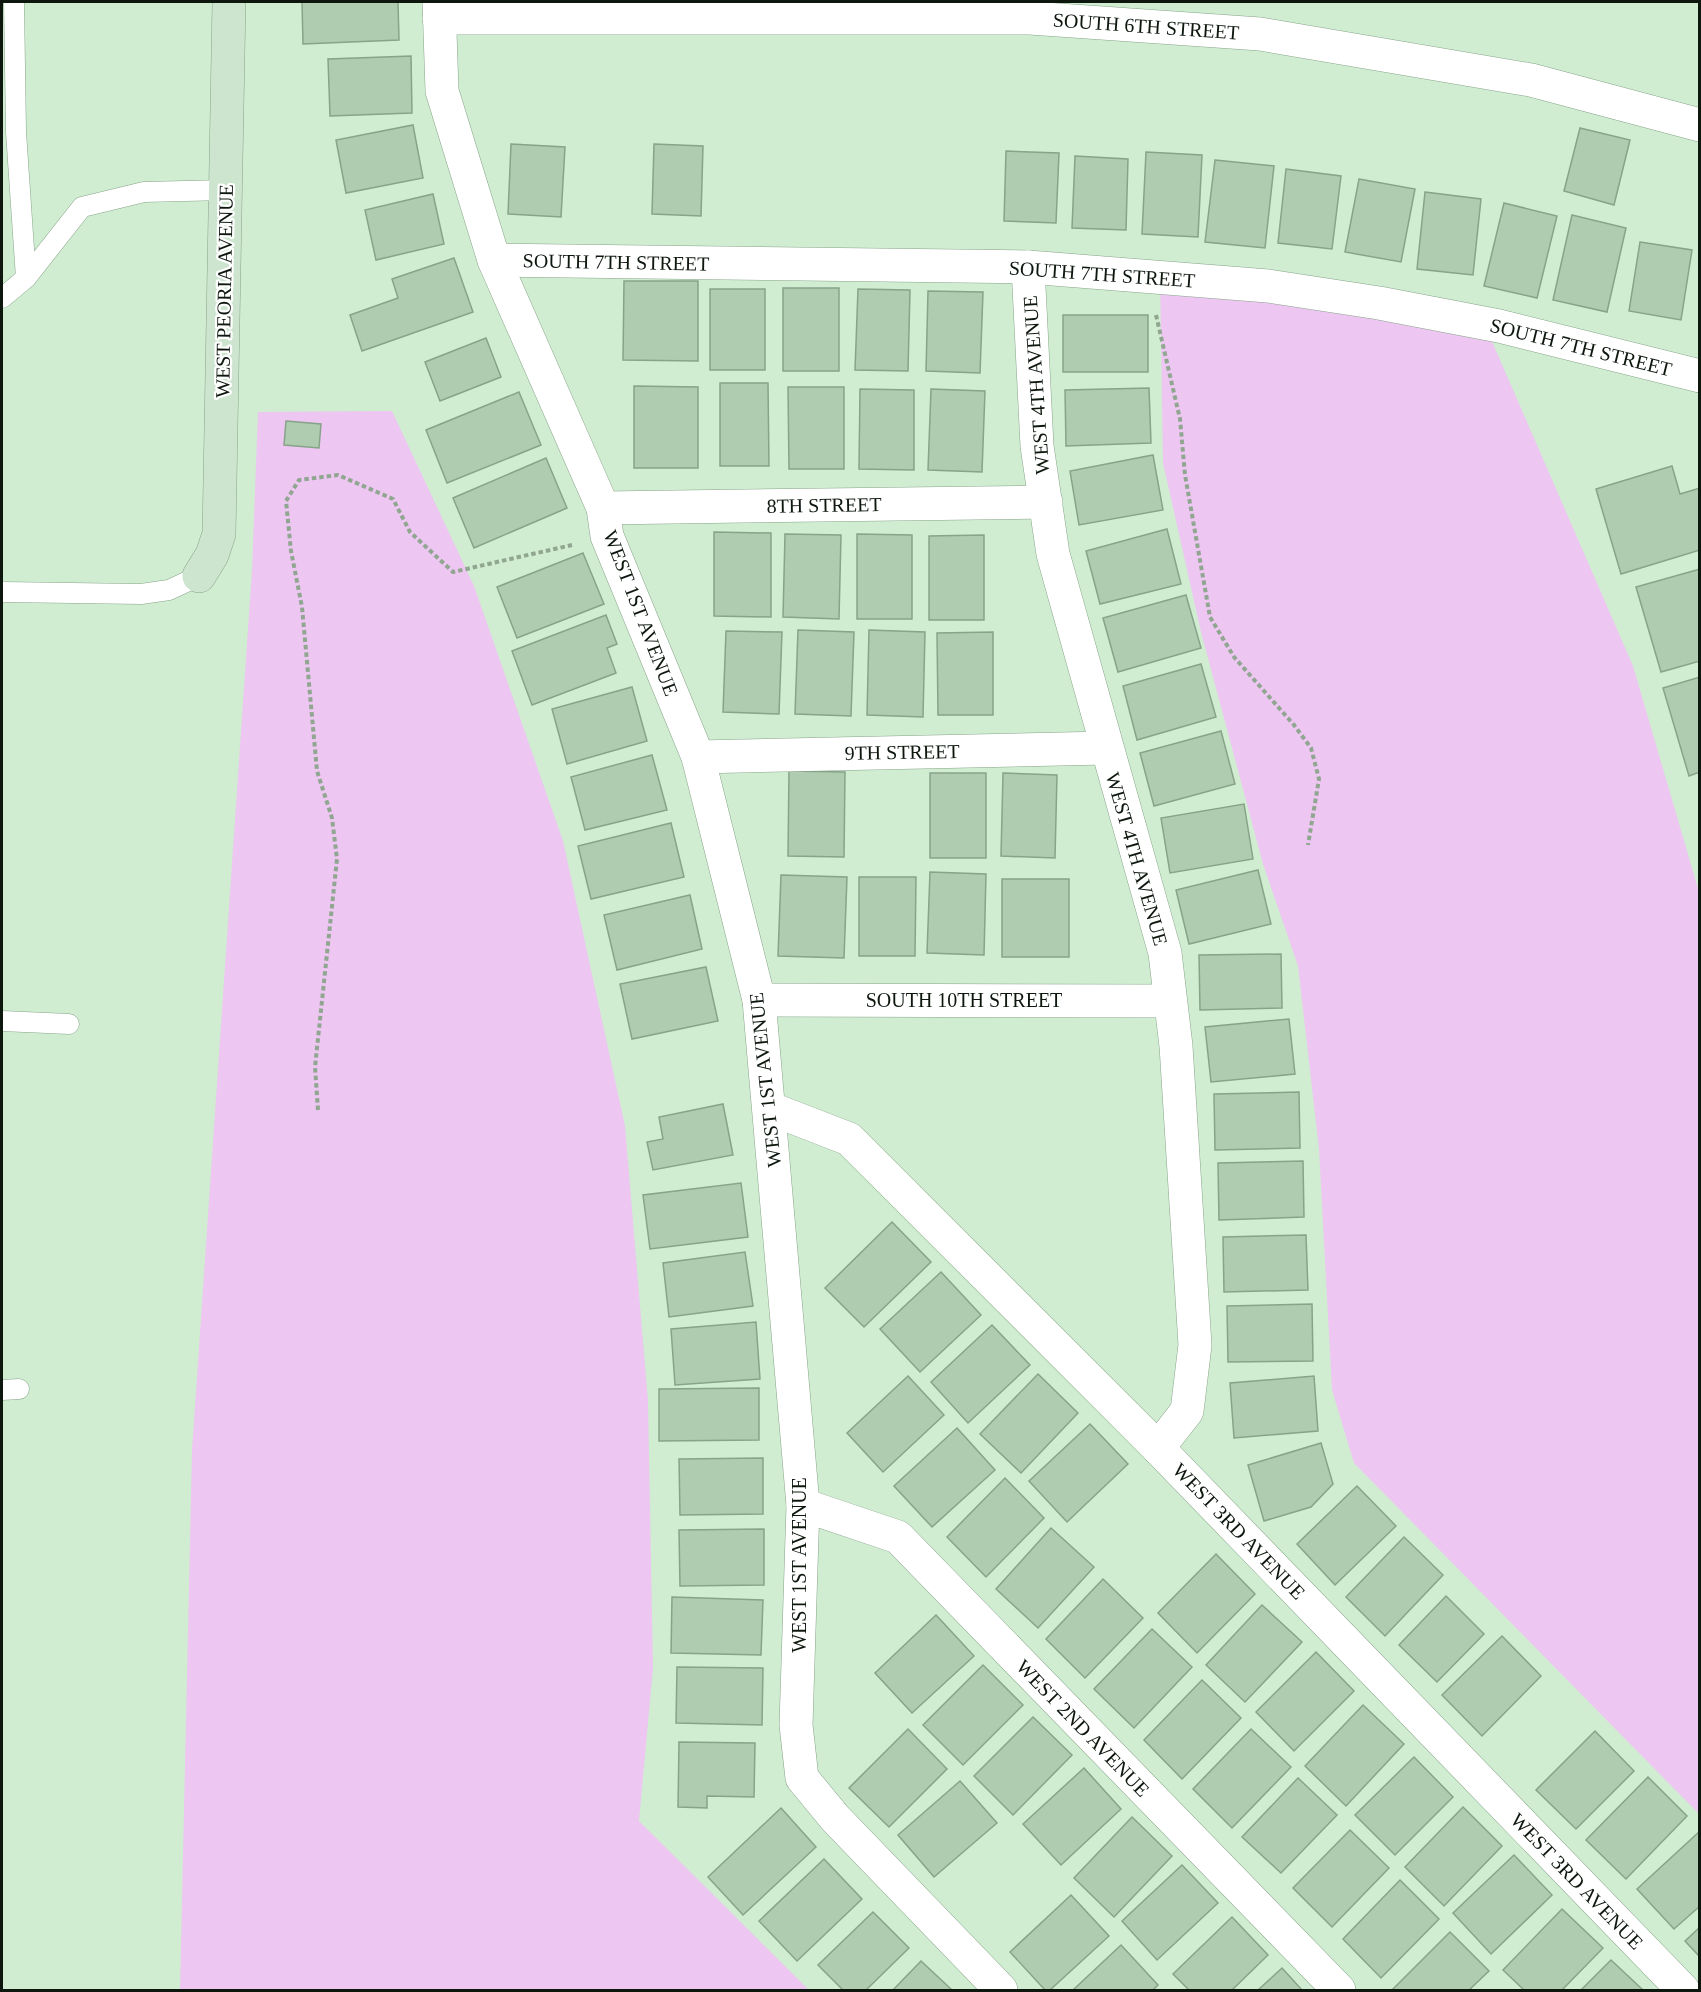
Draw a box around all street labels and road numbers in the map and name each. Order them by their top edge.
street label: SOUTH 6TH STREET [1052,9,1240,43]
street label: WEST PEORIA AVENUE [211,184,237,398]
street label: SOUTH 7TH STREET [522,249,710,275]
street label: SOUTH 7TH STREET [1008,257,1196,291]
street label: WEST 4TH AVENUE [1019,295,1053,475]
street label: SOUTH 7TH STREET [1488,314,1674,380]
street label: 8TH STREET [766,493,882,517]
street label: WEST 1ST AVENUE [599,527,683,699]
street label: 9TH STREET [844,740,960,764]
street label: WEST 4TH AVENUE [1102,770,1172,948]
street label: SOUTH 10TH STREET [866,989,1062,1011]
street label: WEST 1ST AVENUE [745,992,785,1168]
street label: WEST 3RD AVENUE [1168,1458,1310,1604]
street label: WEST 1ST AVENUE [788,1477,810,1653]
street label: WEST 2ND AVENUE [1012,1655,1154,1801]
street label: WEST 3RD AVENUE [1506,1808,1648,1954]

